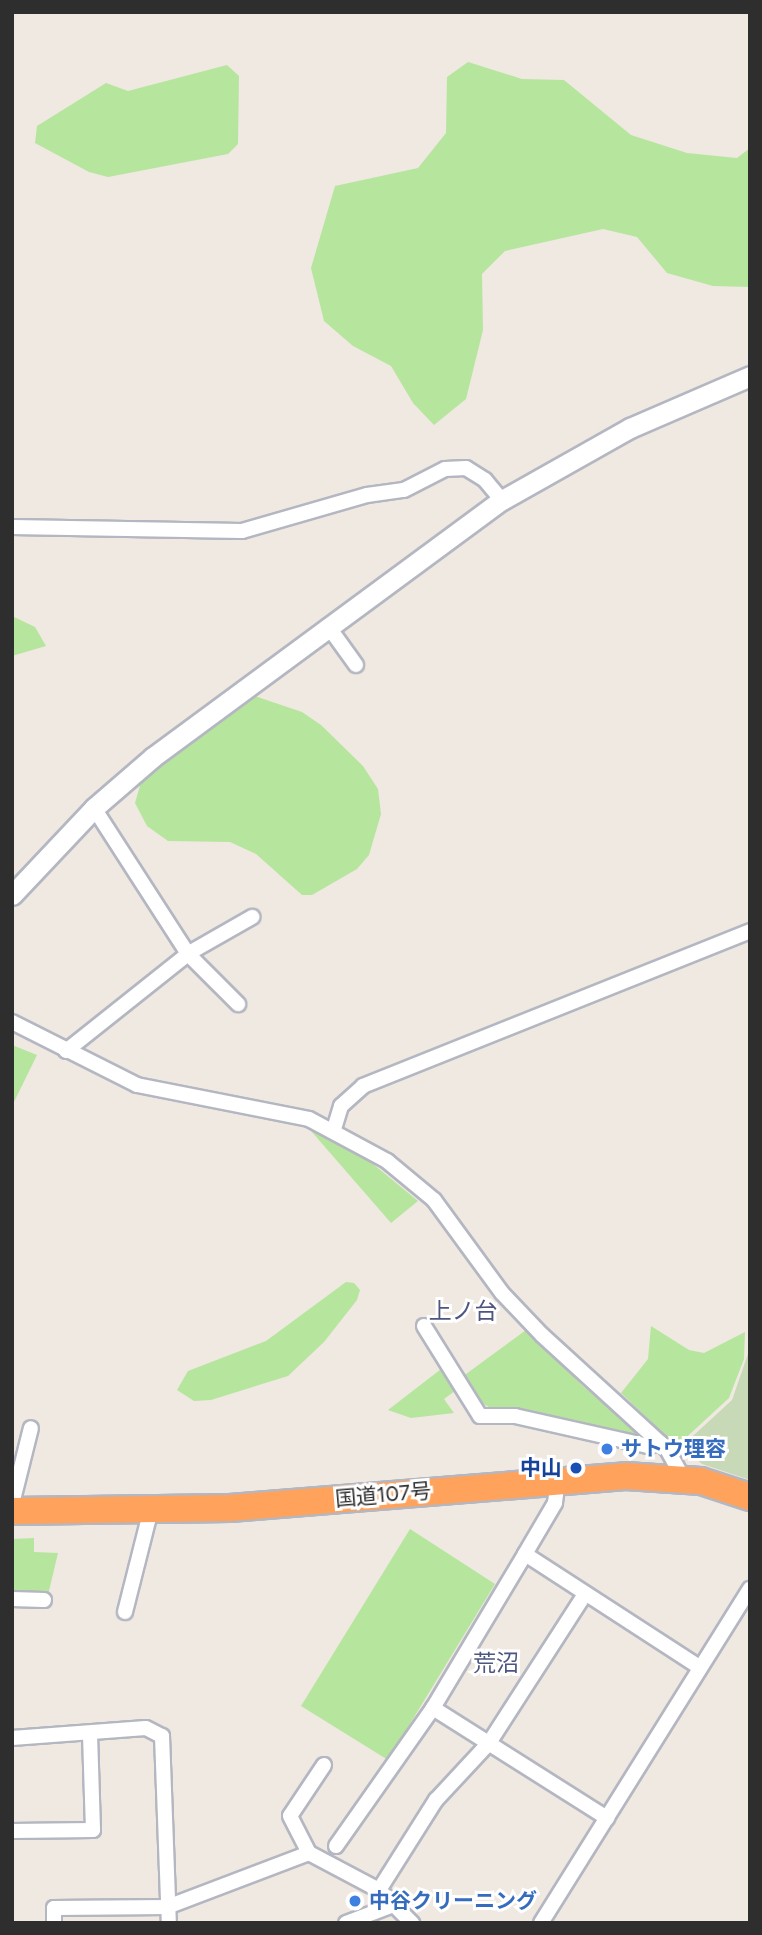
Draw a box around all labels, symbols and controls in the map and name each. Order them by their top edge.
district label: 上ノ台 [429,1297,497,1325]
place label: サトウ理容 [621,1436,726,1462]
marker: サトウ理容 [599,1441,615,1457]
place label: 中山 [520,1455,562,1481]
marker: 中山 [568,1460,584,1476]
street label: 国道107号 [334,1478,432,1512]
district label: 荒沼 [473,1649,519,1677]
place label: 中谷クリーニング [369,1888,537,1914]
marker: 中谷クリーニング [347,1893,363,1909]

